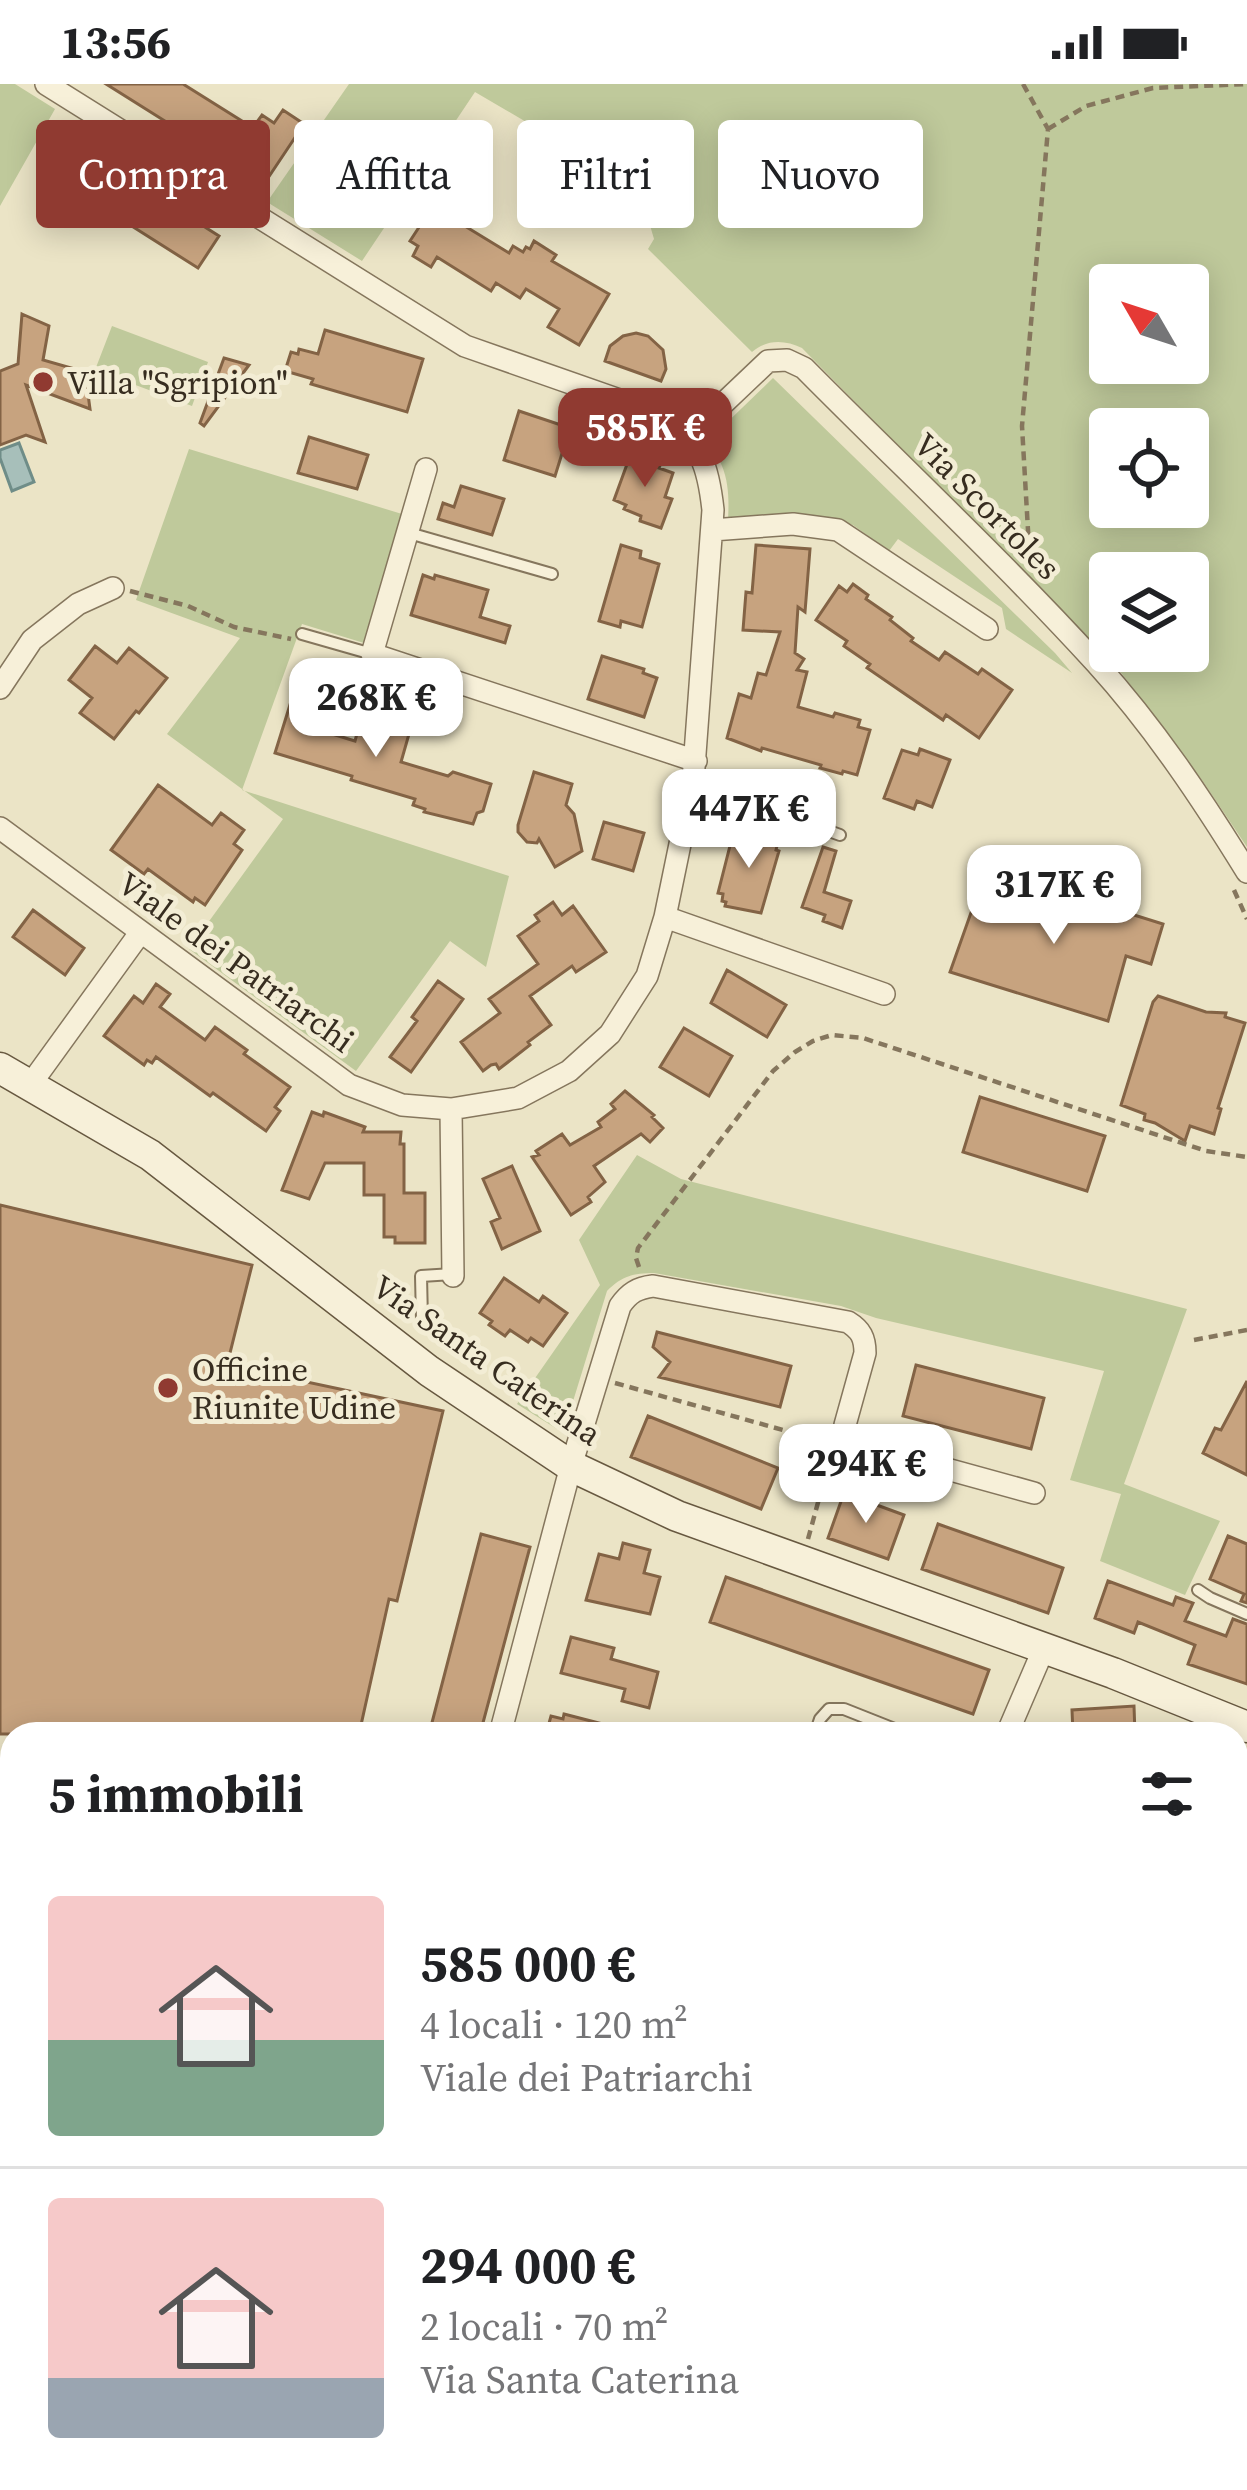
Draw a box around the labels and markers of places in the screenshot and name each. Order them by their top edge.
place label: Villa "Sgripion" [67,360,288,405]
marker: Villa "Sgripion" [30,369,56,395]
pin: 585K € [547,388,743,490]
pin: 268K € [278,658,474,760]
pin: 447K € [651,769,847,871]
pin: 317K € [956,845,1152,947]
place label: Officine Riunite Udine [192,1347,396,1430]
marker: Officine Riunite Udine [155,1375,181,1401]
pin: 294K € [768,1424,964,1526]

